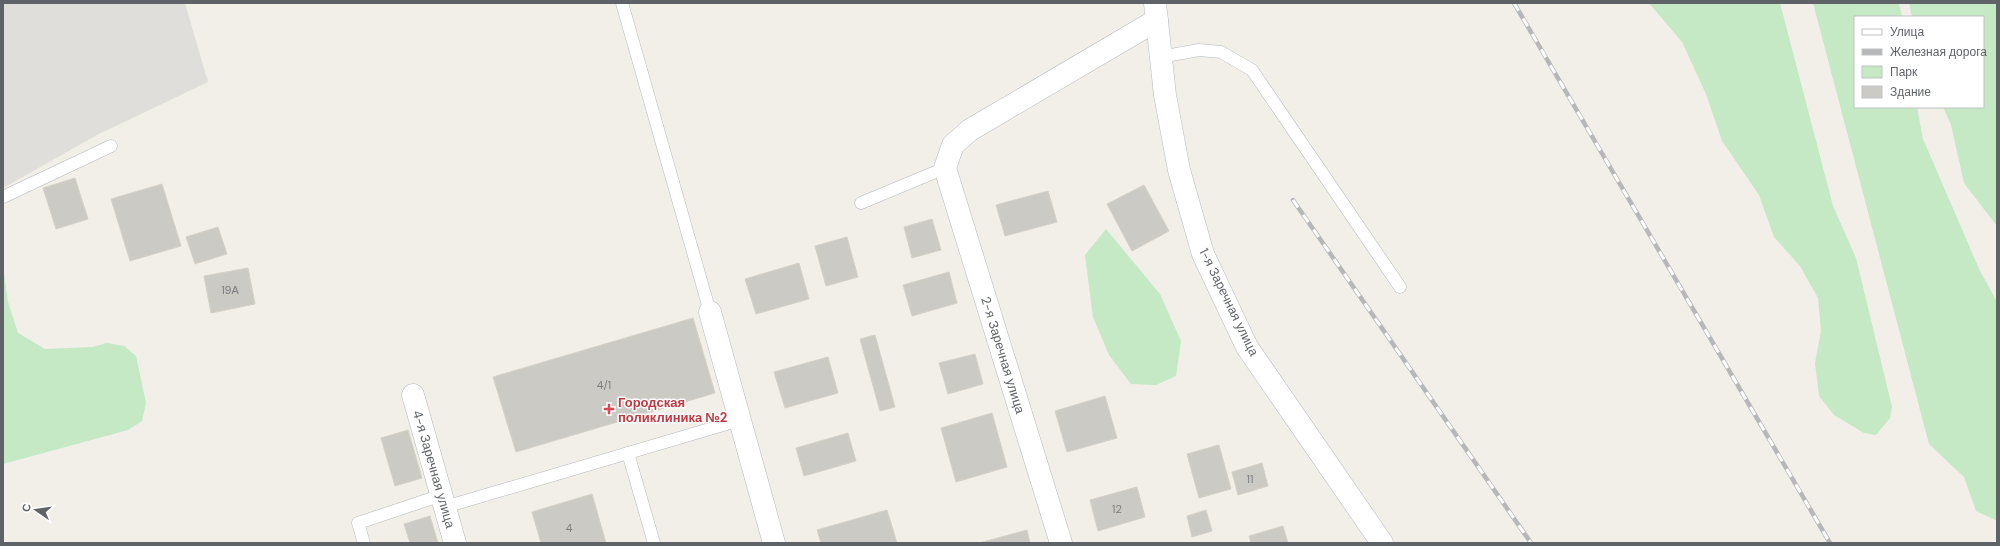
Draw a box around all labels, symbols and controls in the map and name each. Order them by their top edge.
legend [1854,16,1984,108]
text: Улица [1890,24,1924,40]
text: Железная дорога [1890,44,1987,60]
text: Парк [1890,64,1918,80]
text: Здание [1890,84,1931,100]
street label: 1-я Заречная улица [1195,245,1263,359]
house number: 19А [221,283,239,297]
street label: 2-я Заречная улица [977,294,1029,416]
house number: 4/1 [597,378,611,392]
place label: Городская поликлиника №2 [618,394,727,426]
marker: Городская поликлиника №2 [603,403,615,415]
street label: 4-я Заречная улица [409,408,459,531]
house number: 11 [1247,472,1253,486]
north arrow [16,490,56,530]
text: С [19,502,34,513]
house number: 12 [1112,502,1122,516]
house number: 4 [566,521,573,535]

